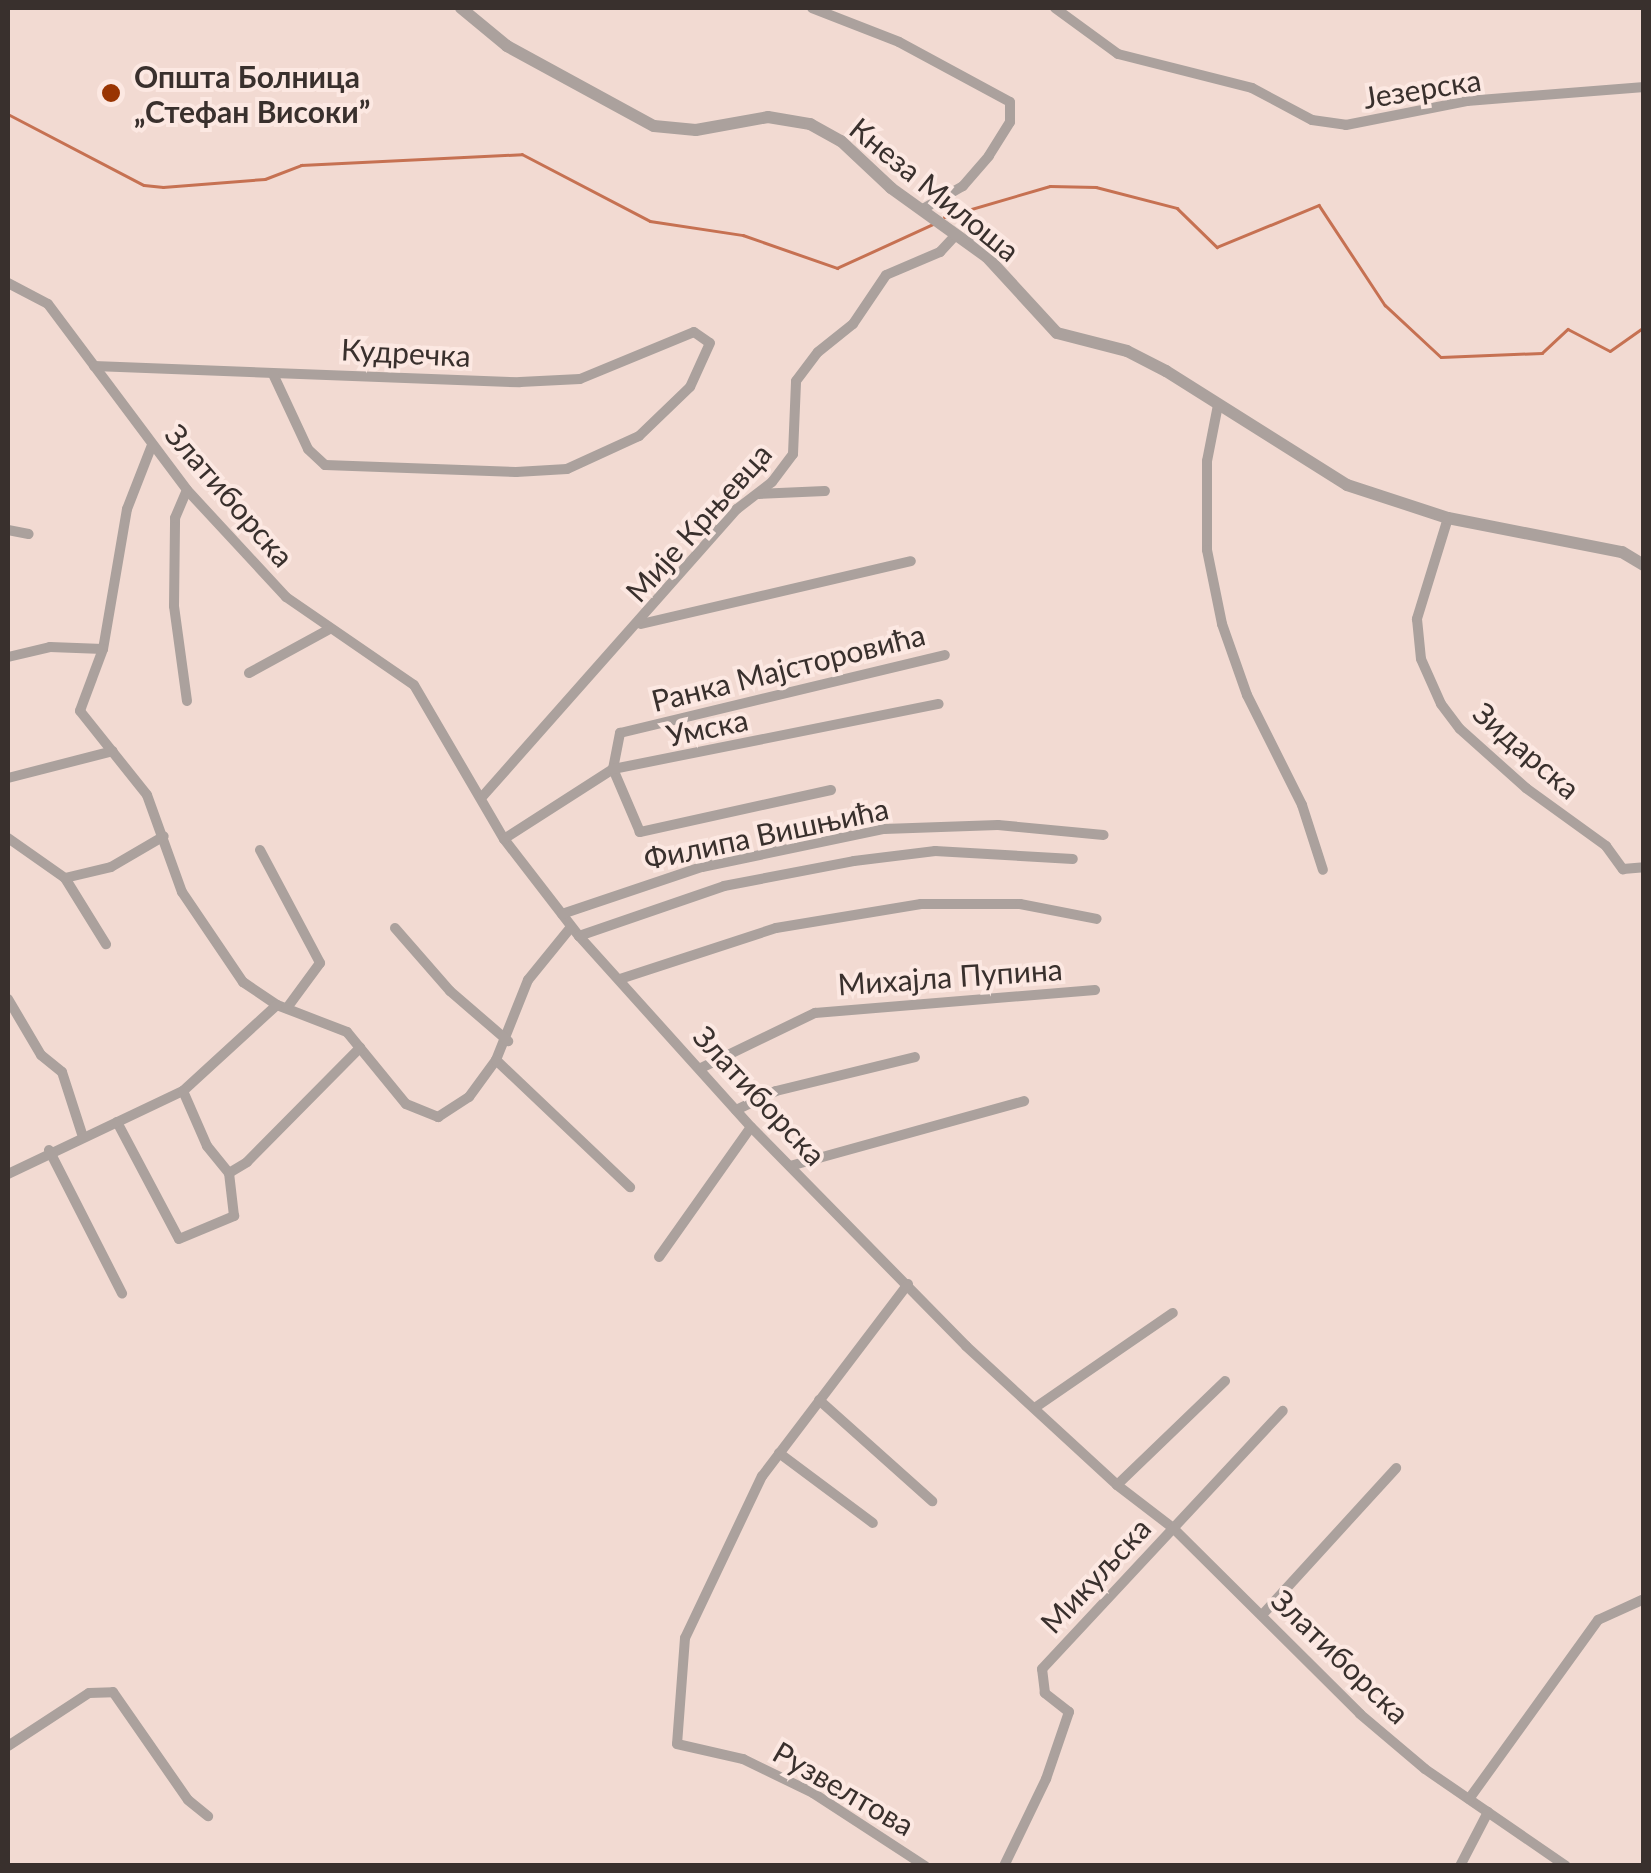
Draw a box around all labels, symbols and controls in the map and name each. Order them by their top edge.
place label: Општа Болница „Стефан Високи” [134,58,370,128]
street label: Језерска [1360,61,1484,115]
marker: Општа Болница „Стефан Високи” [98,80,124,106]
street label: Кнеза Милоша [843,110,1027,268]
street label: Кудречка [340,331,472,373]
street label: Златиборска [158,416,302,574]
street label: Мије Крњевца [618,435,778,609]
street label: Ранка Мајсторовића [648,616,928,718]
street label: Зидарска [1466,694,1588,806]
street label: Умска [663,701,751,753]
street label: Филипа Вишњића [640,789,892,877]
street label: Михајла Пупина [836,950,1064,1002]
street label: Златиборска [686,1018,834,1172]
street label: Микуљска [1033,1510,1157,1640]
street label: Златиборска [1265,1581,1417,1731]
street label: Рузвелтова [767,1733,921,1843]

